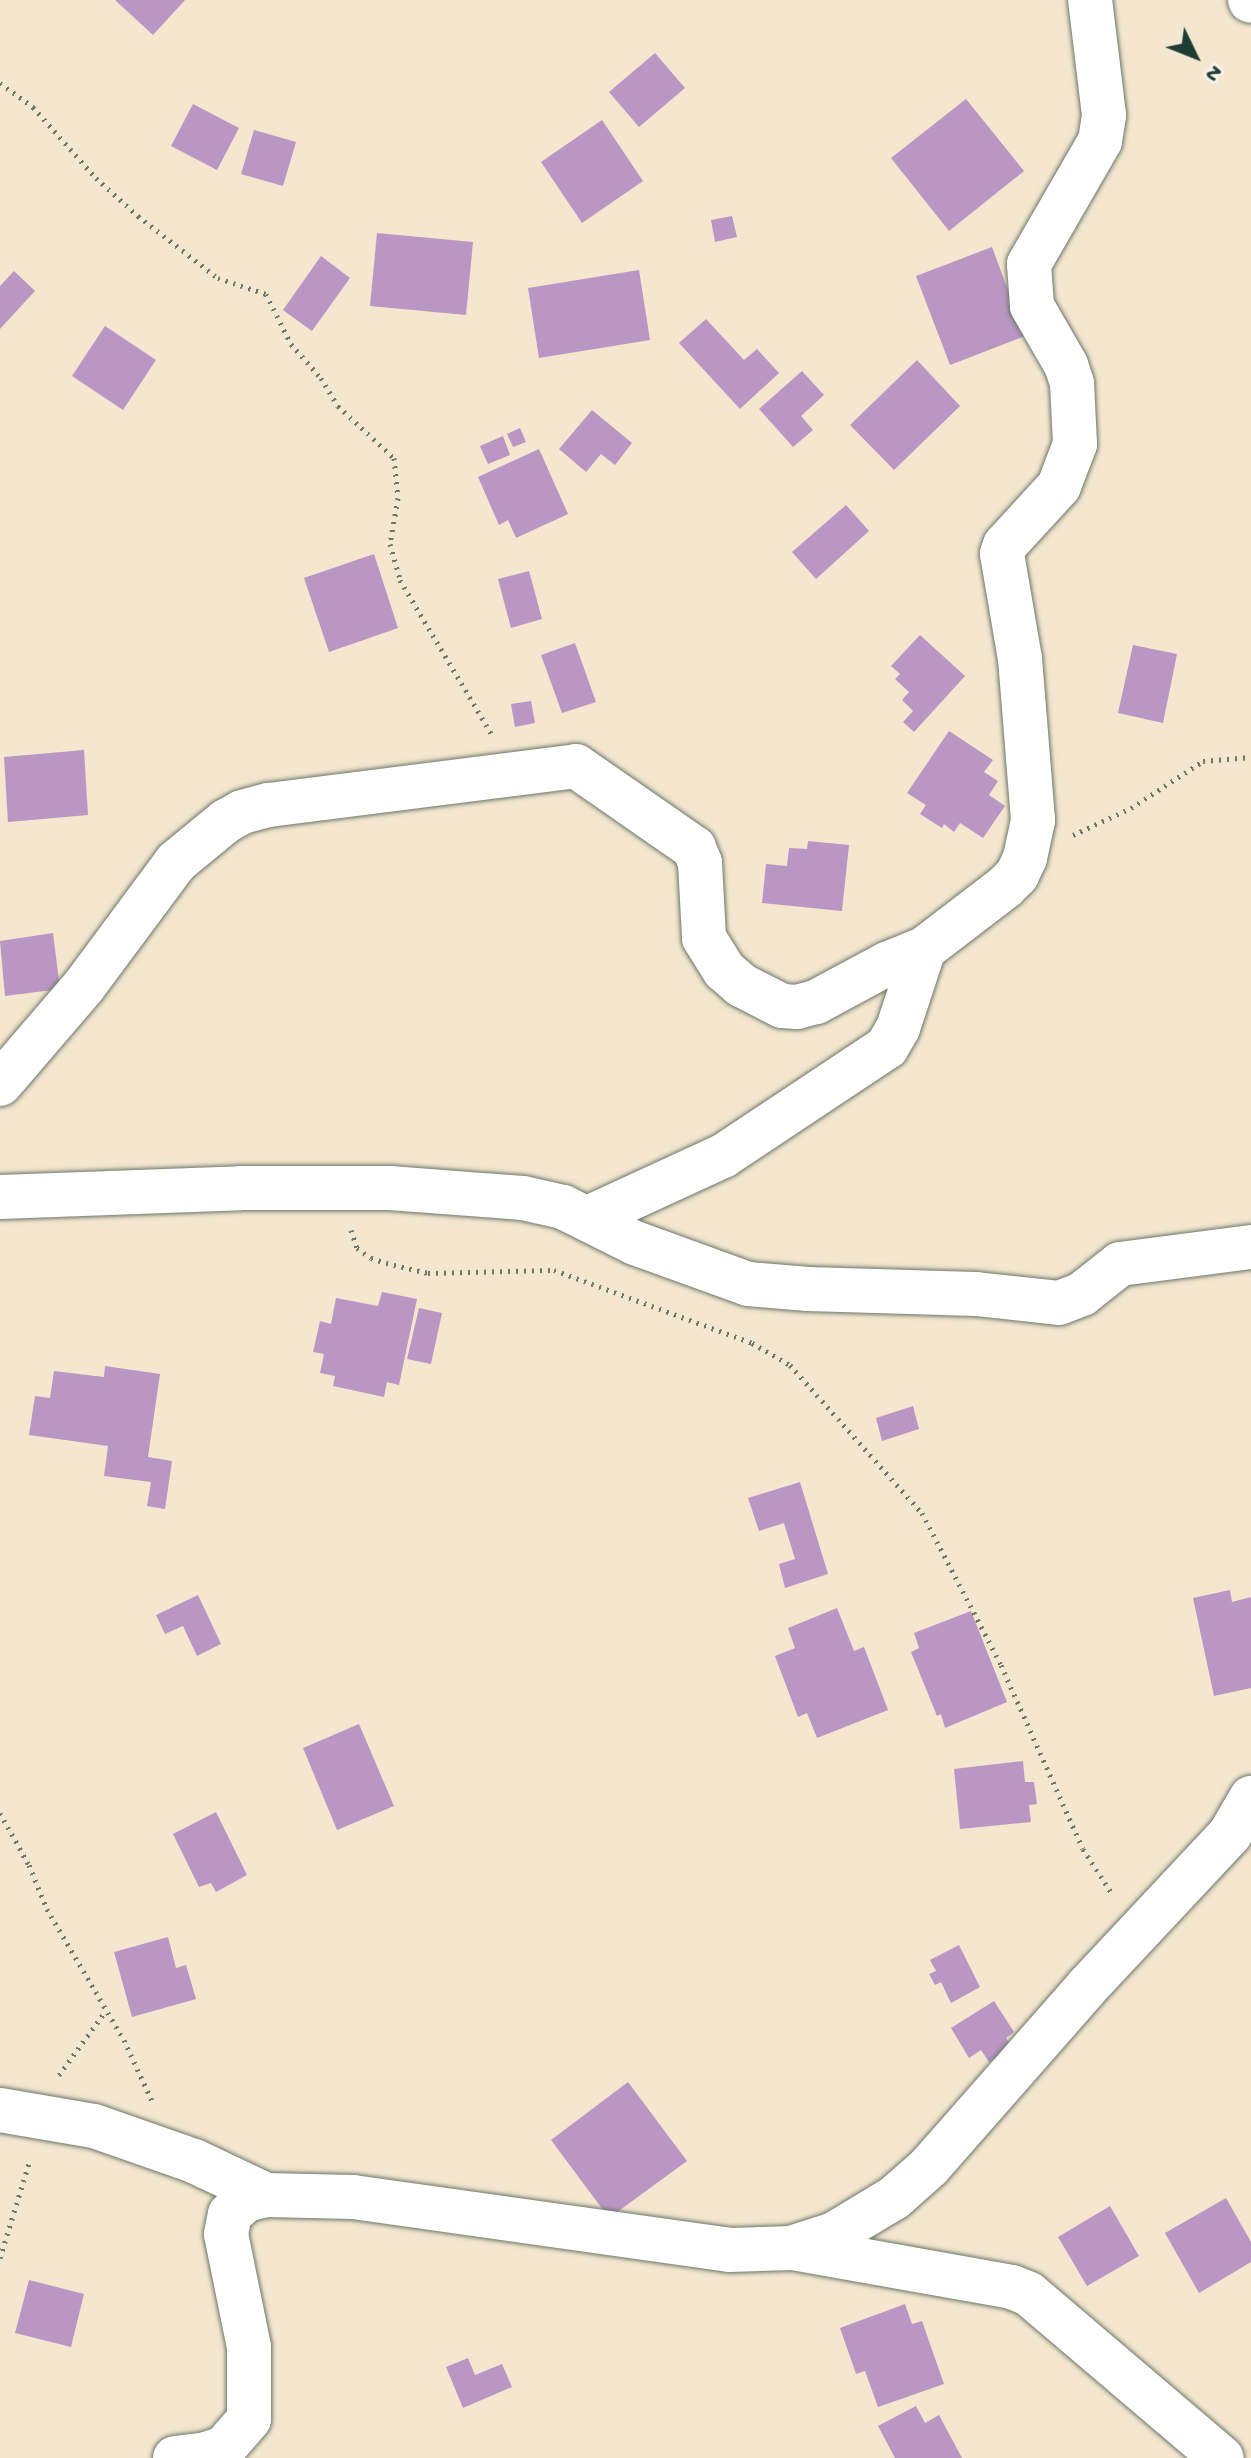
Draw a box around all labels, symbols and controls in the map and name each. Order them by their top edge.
north arrow [1155,16,1235,96]
text: N [1198,58,1227,86]

